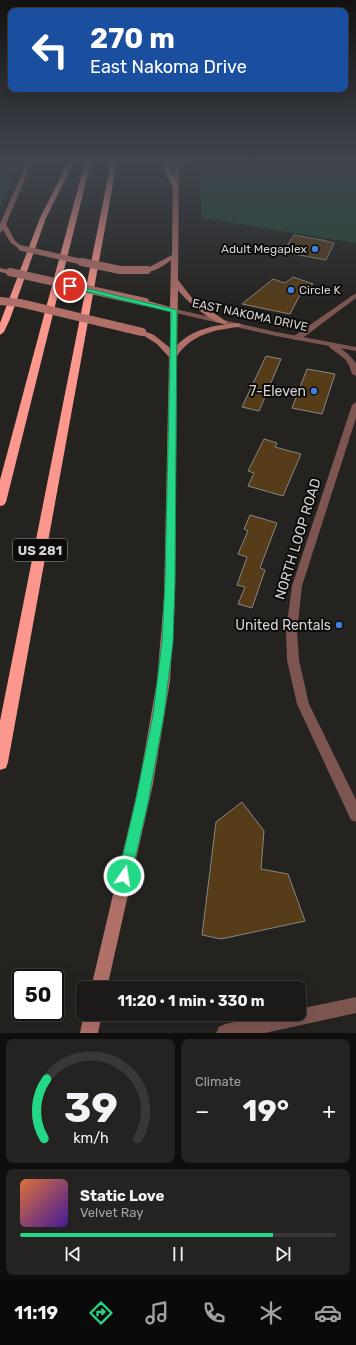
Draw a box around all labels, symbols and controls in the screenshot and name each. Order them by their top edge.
text: 270 m [90,22,175,55]
icon: left [24,24,76,76]
text: East Nakoma Drive [90,56,247,78]
place label: Adult Megaplex [221,242,308,256]
marker: Adult Megaplex [310,244,320,254]
pin [53,269,87,303]
icon: arrive [59,275,81,297]
place label: Circle K [299,283,342,297]
marker: Circle K [286,285,296,295]
street label: EAST NAKOMA DRIVE [191,296,309,334]
place label: 7-Eleven [249,383,306,400]
marker: 7-Eleven [309,386,319,396]
street label: NORTH LOOP ROAD [271,476,325,602]
road number: US 281 [13,539,67,561]
place label: United Rentals [235,617,331,634]
marker: United Rentals [334,620,344,630]
position arrow [103,855,145,897]
speed limit sign: 50 [12,969,64,1021]
text: 11:20 · 1 min · 330 m [117,992,265,1010]
text: Climate [195,1074,241,1089]
text: 39 [63,1083,118,1132]
text: 19° [243,1093,289,1129]
text: − [195,1098,209,1125]
text: + [322,1098,336,1125]
text: km/h [73,1130,108,1147]
text: Static Love [80,1187,164,1205]
text: Velvet Ray [80,1205,143,1220]
icon: previous [62,1243,84,1265]
icon: pause [167,1243,189,1265]
icon: next [272,1243,294,1265]
icon: directions [87,1299,115,1327]
icon: music [143,1299,171,1327]
icon: phone [200,1299,228,1327]
icon: climate [257,1299,285,1327]
icon: car [314,1299,342,1327]
text: 11:19 [14,1302,58,1324]

